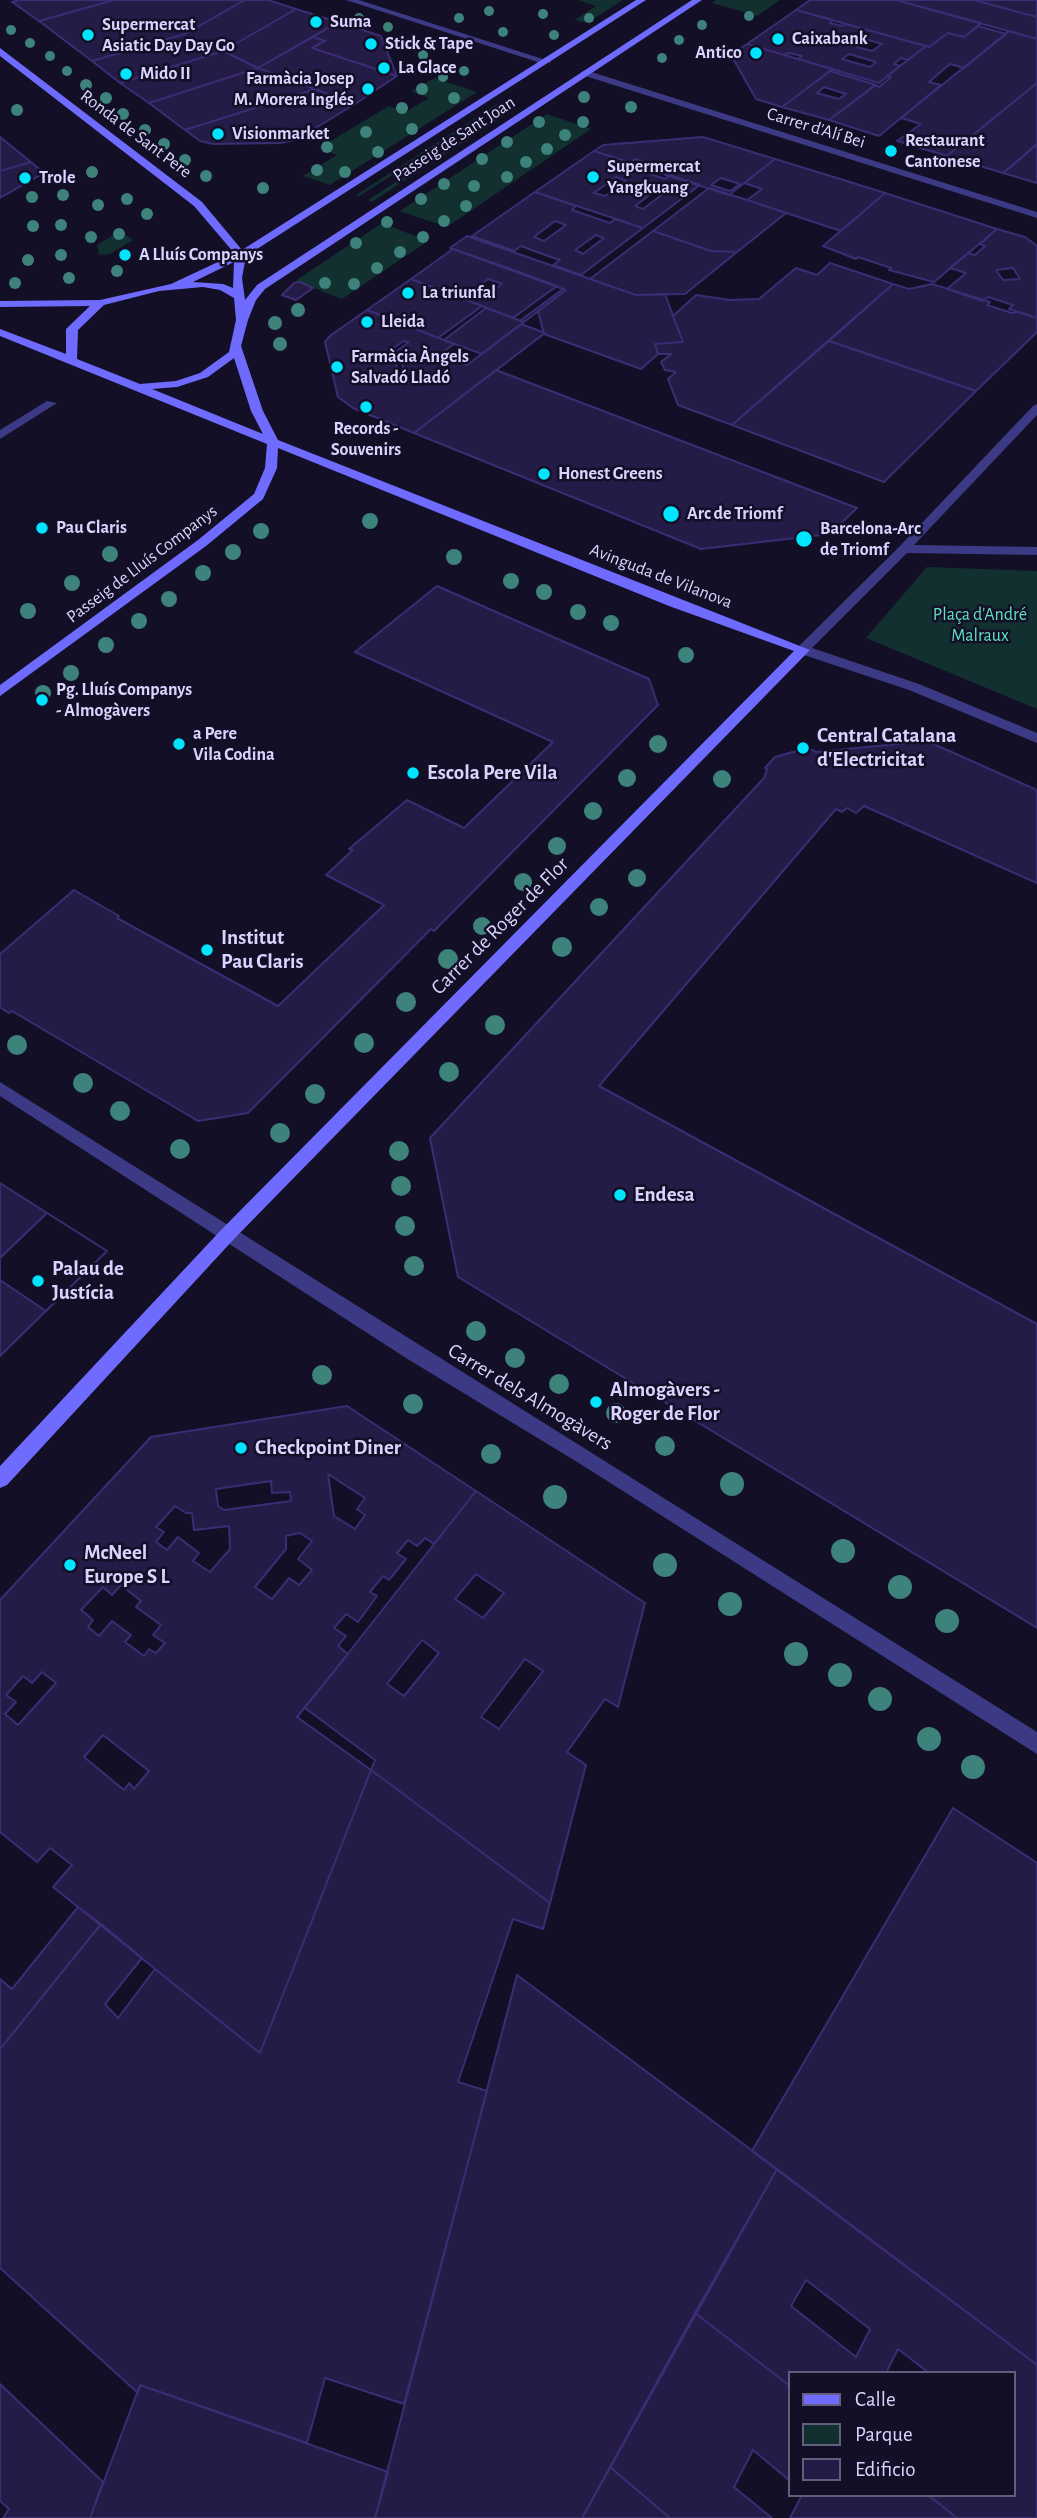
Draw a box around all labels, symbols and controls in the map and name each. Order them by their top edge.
place label: Suma [330,11,371,33]
place label: Supermercat Asiatic Day Day Go [102,14,235,56]
marker: Suma [308,14,324,30]
marker: Supermercat Asiatic Day Day Go [80,27,96,43]
place label: Caixabank [792,28,868,50]
marker: Caixabank [770,31,786,47]
place label: Stick & Tape [385,33,473,55]
marker: Stick & Tape [363,36,379,52]
place label: Antico [695,42,742,64]
marker: Antico [748,45,764,61]
place label: La Glace [398,57,457,79]
marker: La Glace [376,60,392,76]
place label: Mido II [140,63,191,85]
marker: Mido II [118,66,134,82]
place label: Farmàcia Josep M. Morera Inglés [234,68,354,110]
marker: Farmàcia Josep M. Morera Inglés [360,81,376,97]
street label: Ronda de Sant Pere [76,85,196,183]
street label: Passeig de Sant Joan [389,91,519,187]
street label: Carrer d'Alí Bei [764,103,868,153]
place label: Visionmarket [232,123,329,145]
marker: Visionmarket [210,126,226,142]
place label: Restaurant Cantonese [905,130,985,172]
marker: Restaurant Cantonese [883,143,899,159]
place label: Supermercat Yangkuang [607,156,700,198]
place label: Trole [39,167,75,189]
marker: Supermercat Yangkuang [585,169,601,185]
marker: Trole [17,170,33,186]
place label: A Lluís Companys [139,244,263,266]
marker: A Lluís Companys [117,247,133,263]
place label: La triunfal [422,282,496,304]
marker: La triunfal [400,285,416,301]
place label: Lleida [381,311,425,333]
marker: Lleida [359,314,375,330]
place label: Farmàcia Àngels Salvadó Lladó [351,346,469,388]
marker: Farmàcia Àngels Salvadó Lladó [329,359,345,375]
marker: Records - Souvenirs [358,399,374,415]
place label: Records - Souvenirs [331,418,401,460]
place label: Honest Greens [558,463,663,485]
marker: Honest Greens [536,466,552,482]
street label: Passeig de Lluís Companys [62,500,222,628]
place label: Arc de Triomf [687,503,782,525]
marker: Arc de Triomf [661,504,681,524]
place label: Pau Claris [56,517,127,539]
place label: Barcelona-Arc de Triomf [820,518,921,560]
marker: Pau Claris [34,520,50,536]
marker: Barcelona-Arc de Triomf [794,529,814,549]
street label: Avinguda de Vilanova [587,539,735,613]
park label: Plaça d'André Malraux [933,604,1027,646]
place label: Pg. Lluís Companys - Almogàvers [56,679,192,722]
marker: Pg. Lluís Companys - Almogàvers [34,692,50,708]
place label: a Pere Vila Codina [193,723,275,766]
place label: Central Catalana d'Electricitat [817,723,956,773]
marker: a Pere Vila Codina [171,736,187,752]
marker: Central Catalana d'Electricitat [795,740,811,756]
place label: Escola Pere Vila [427,760,558,786]
marker: Escola Pere Vila [405,765,421,781]
street label: Carrer de Roger de Flor [426,852,574,1000]
place label: Institut Pau Claris [221,925,304,975]
marker: Institut Pau Claris [199,942,215,958]
place label: Endesa [634,1182,695,1208]
marker: Endesa [612,1187,628,1203]
place label: Palau de Justícia [52,1256,124,1306]
marker: Palau de Justícia [30,1273,46,1289]
street label: Carrer dels Almogàvers [443,1338,617,1456]
place label: Almogàvers - Roger de Flor [610,1377,720,1427]
marker: Almogàvers - Roger de Flor [588,1394,604,1410]
place label: Checkpoint Diner [255,1435,401,1461]
marker: Checkpoint Diner [233,1440,249,1456]
place label: McNeel Europe S L [84,1540,170,1590]
marker: McNeel Europe S L [62,1557,78,1573]
legend [788,2371,1016,2497]
text: Calle [855,2389,896,2410]
text: Parque [855,2424,913,2445]
text: Edificio [855,2459,916,2480]

